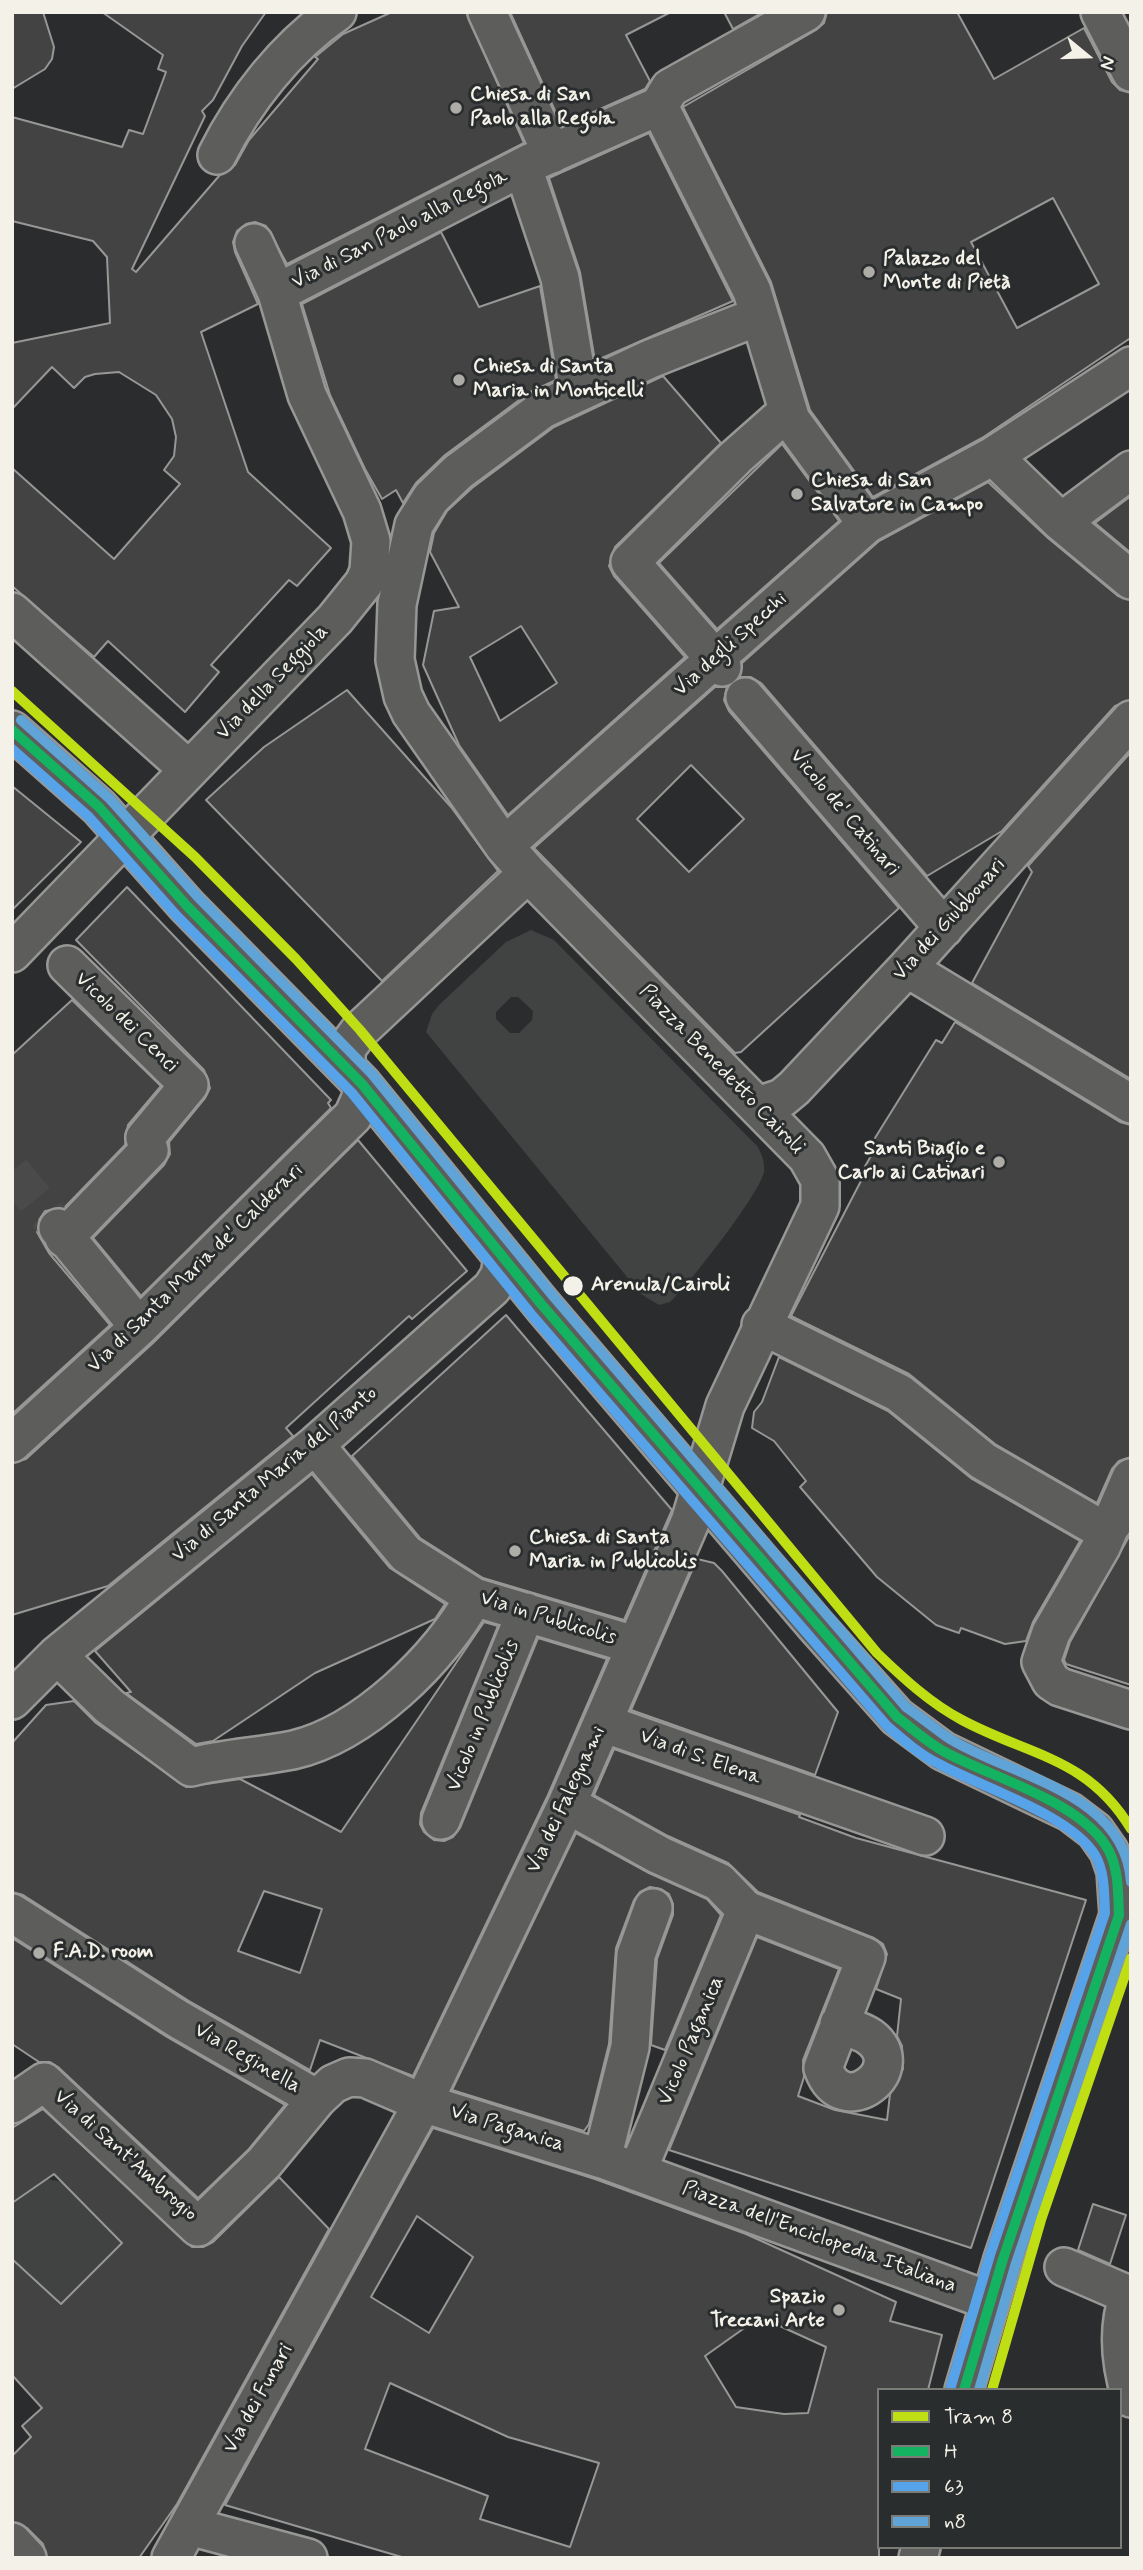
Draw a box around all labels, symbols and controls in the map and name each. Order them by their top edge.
north arrow [1052,21,1122,91]
text: N [1093,53,1121,73]
place label: Chiesa di San Paolo alla Regola [470,83,615,133]
marker: Chiesa di San Paolo alla Regola [448,100,464,116]
street label: Via di San Paolo alla Regola [288,165,512,295]
place label: Palazzo del Monte di Pietà [883,247,1011,297]
marker: Palazzo del Monte di Pietà [861,264,877,280]
place label: Chiesa di Santa Maria in Monticelli [473,355,644,405]
marker: Chiesa di Santa Maria in Monticelli [451,372,467,388]
place label: Chiesa di San Salvatore in Campo [811,469,983,519]
marker: Chiesa di San Salvatore in Campo [789,486,805,502]
street label: Via degli Specchi [669,587,793,703]
street label: Via della Seggiola [212,620,334,746]
street label: Vicolo de' Catinari [784,744,904,882]
street label: Via dei Giubbonari [888,853,1012,987]
street label: Vicolo dei Cenci [69,967,183,1079]
street label: Piazza Benedetto Cairoli [633,980,809,1160]
place label: Santi Biagio e Carlo ai Catinari [837,1137,985,1187]
marker: Santi Biagio e Carlo ai Catinari [991,1154,1007,1170]
street label: Via di Santa Maria de' Calderari [83,1159,309,1379]
place label: Arenula/Cairoli [591,1273,730,1299]
marker: Arenula/Cairoli [561,1274,585,1298]
street label: Via di Santa Maria del Pianto [167,1381,383,1569]
place label: Chiesa di Santa Maria in Publicolis [529,1526,697,1576]
marker: Chiesa di Santa Maria in Publicolis [507,1543,523,1559]
street label: Via in Publicolis [477,1586,619,1652]
street label: Vicolo in Publicolis [442,1637,526,1795]
street label: Via dei Falegnami [522,1723,612,1877]
street label: Via di S. Elena [636,1724,764,1792]
place label: F.A.D. room [53,1940,154,1966]
marker: F.A.D. room [31,1945,47,1961]
street label: Vicolo Paganica [653,1973,731,2109]
street label: Via Reginella [189,2018,305,2100]
street label: Via di Sant'Ambrogio [48,2085,202,2227]
street label: Via Paganica [447,2100,567,2158]
street label: Piazza dell'Enciclopedia Italiana [678,2177,960,2299]
place label: Spazio Treccani Arte [710,2285,825,2335]
marker: Spazio Treccani Arte [831,2302,847,2318]
street label: Via dei Funari [219,2340,299,2458]
legend [877,2388,1122,2549]
text: Tram 8 [944,2403,1013,2431]
text: H [944,2438,958,2466]
text: 63 [944,2473,964,2501]
text: n8 [944,2508,966,2536]

